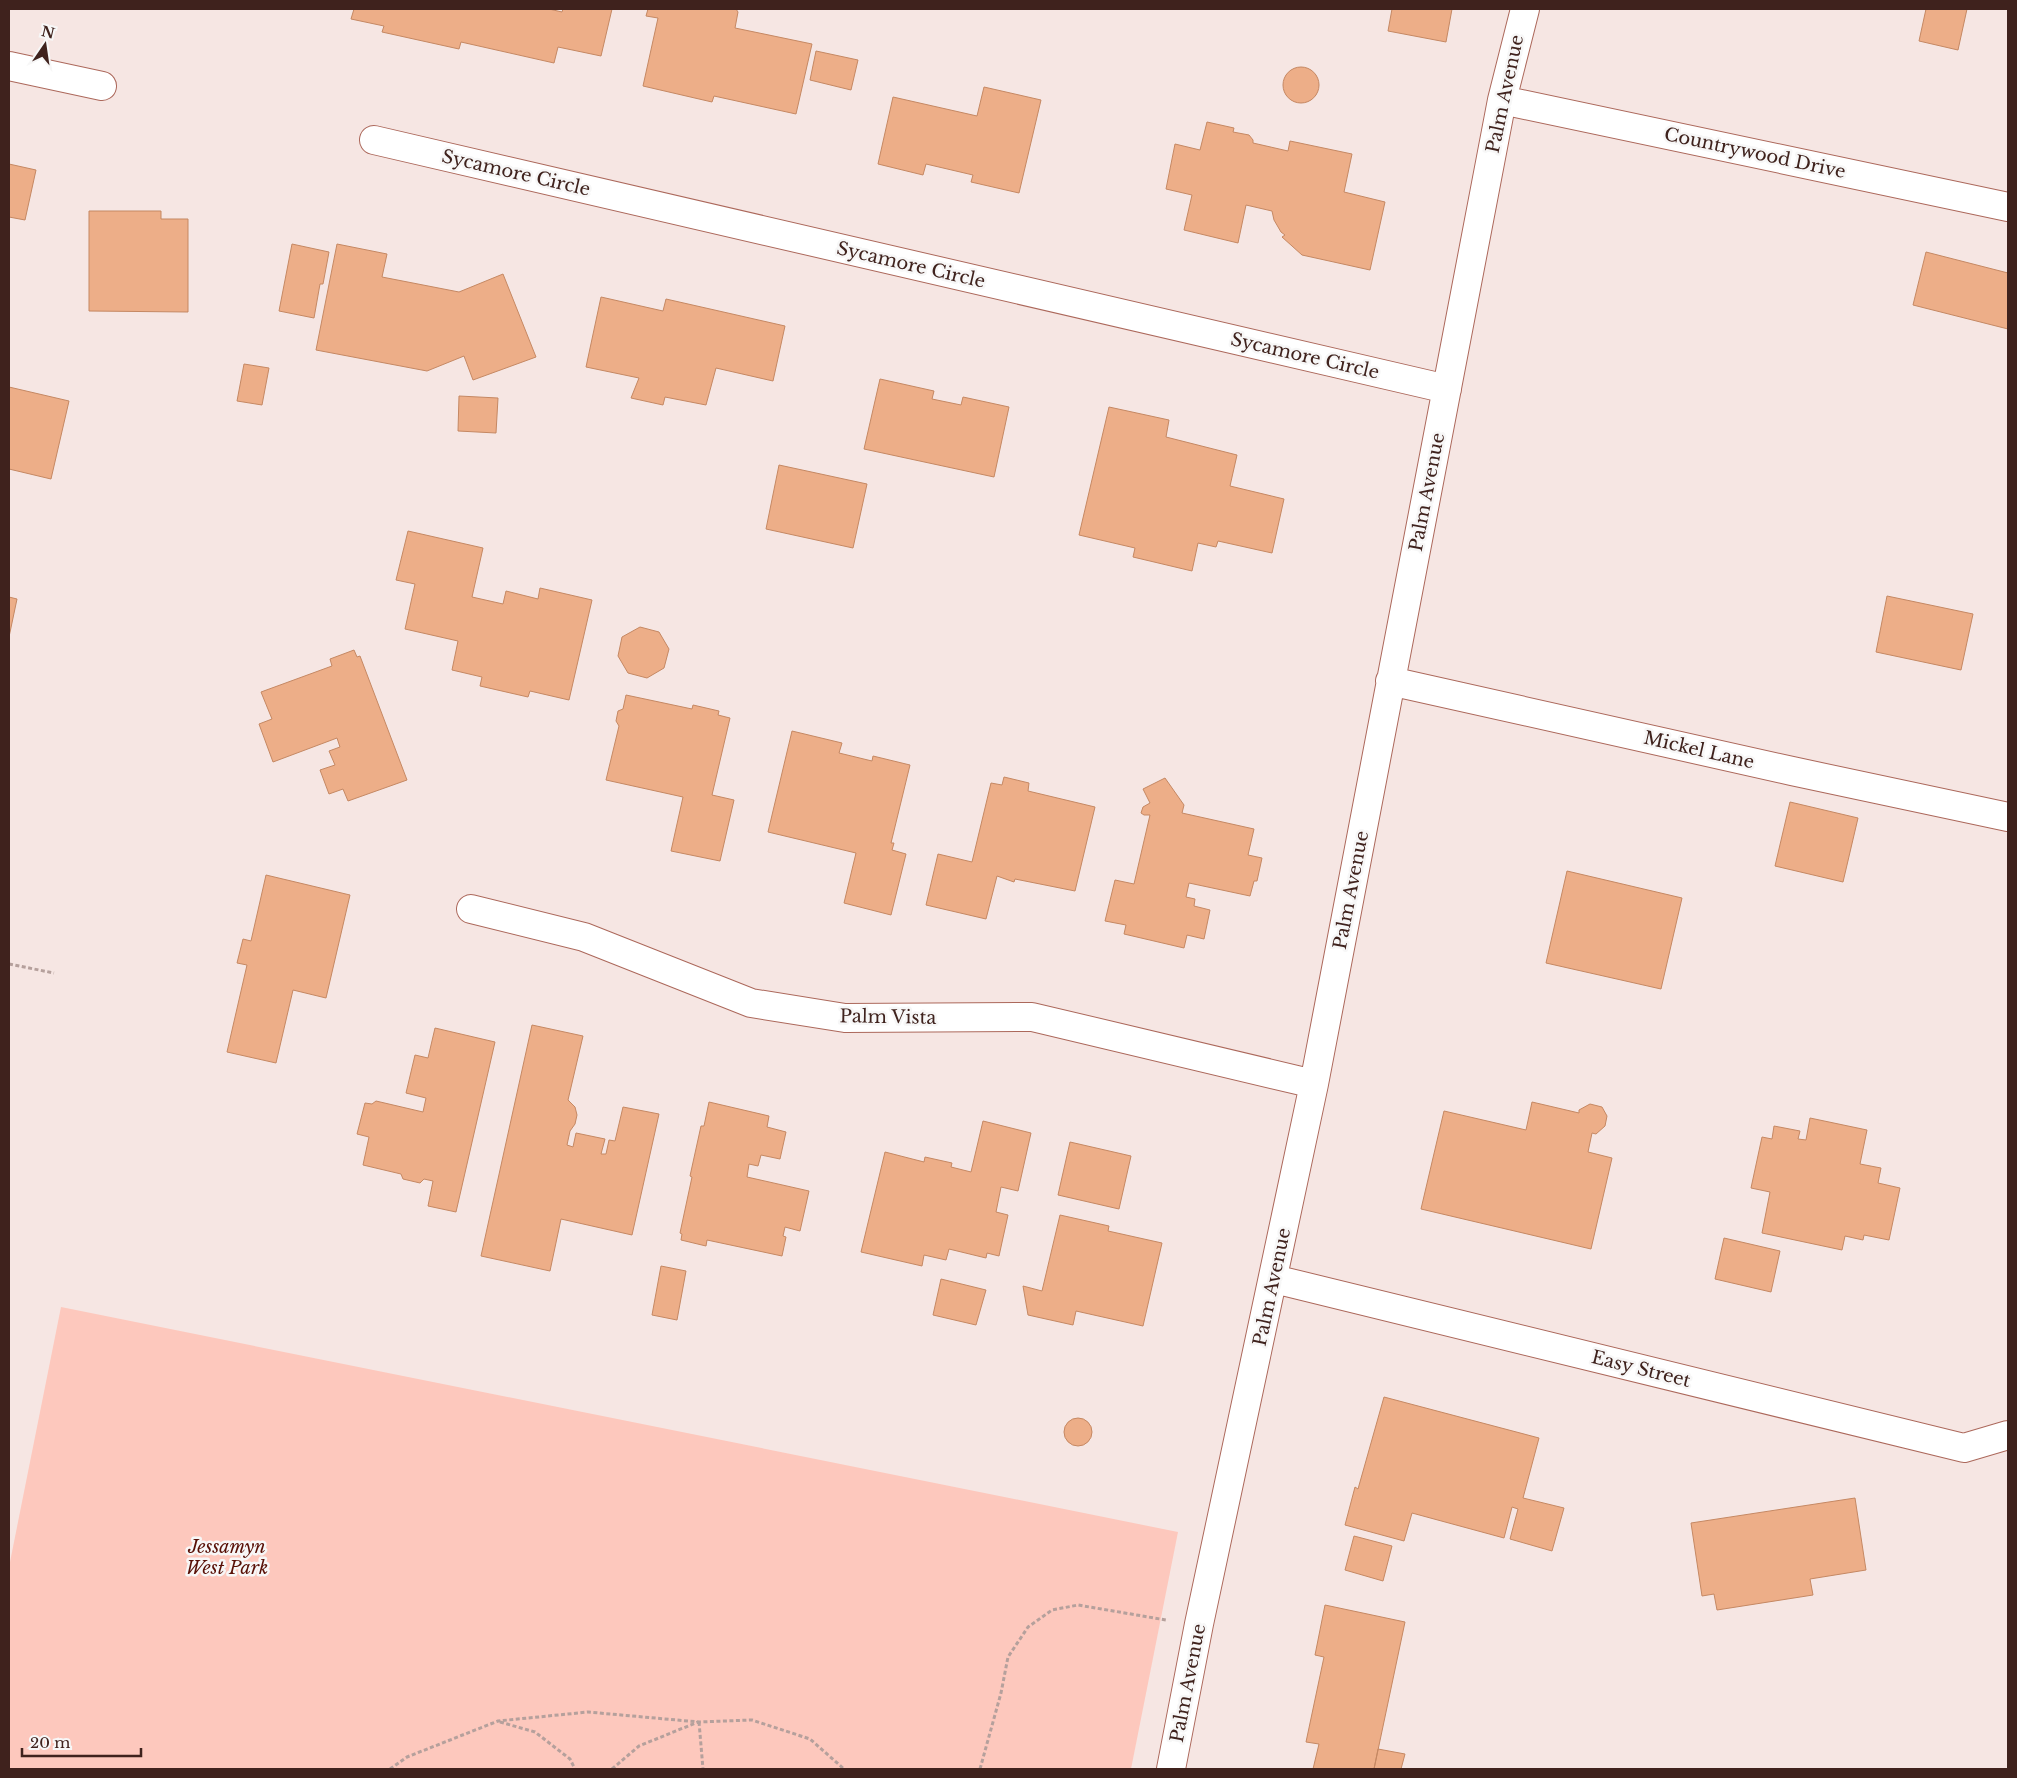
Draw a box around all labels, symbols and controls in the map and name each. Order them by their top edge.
north arrow [20,20,70,70]
text: N [39,22,56,43]
street label: Palm Avenue [1482,33,1528,155]
street label: Countrywood Drive [1662,123,1848,183]
street label: Sycamore Circle [440,145,592,201]
street label: Sycamore Circle [835,237,987,293]
street label: Sycamore Circle [1229,328,1381,384]
street label: Palm Avenue [1405,431,1449,553]
street label: Mickel Lane [1642,727,1756,773]
street label: Palm Avenue [1329,829,1373,951]
street label: Palm Vista [839,1005,937,1029]
street label: Palm Avenue [1249,1226,1295,1348]
street label: Easy Street [1589,1346,1693,1392]
park label: Jessamyn West Park [186,1536,268,1579]
street label: Palm Avenue [1166,1622,1210,1744]
scale bar [22,1726,141,1758]
text: 20 m [30,1733,70,1752]

